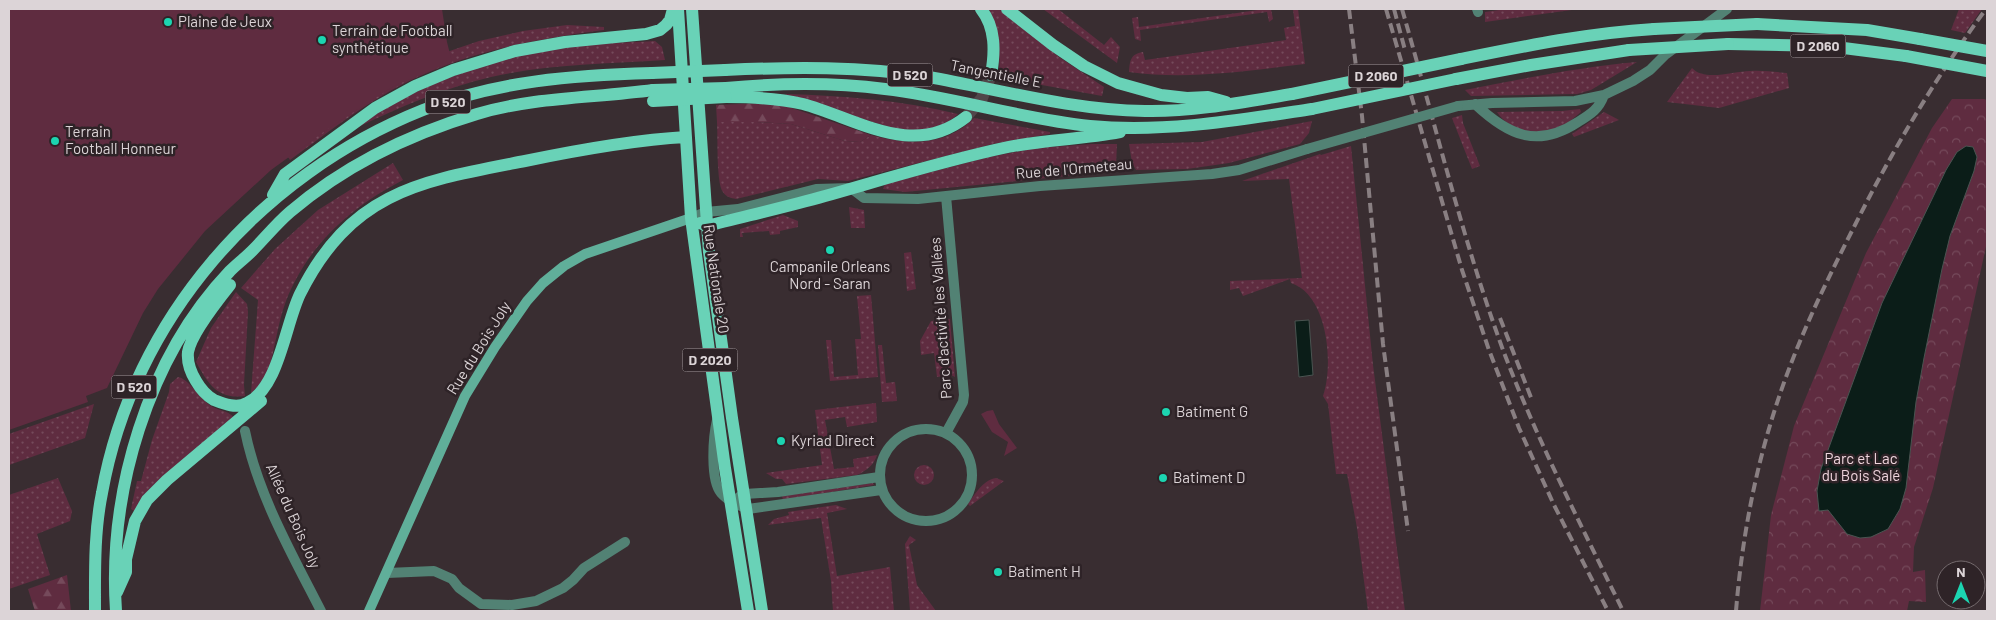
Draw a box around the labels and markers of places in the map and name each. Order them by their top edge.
place label: Plaine de Jeux [178,12,272,30]
marker: Plaine de Jeux [162,16,174,28]
place label: Terrain de Football synthétique [332,21,453,56]
marker: Terrain de Football synthétique [316,34,328,46]
place label: Terrain Football Honneur [65,122,176,157]
marker: Terrain Football Honneur [49,135,61,147]
marker: Campanile Orleans Nord - Saran [824,244,836,256]
place label: Campanile Orleans Nord - Saran [770,257,890,292]
place label: Batiment G [1176,402,1248,420]
marker: Batiment G [1160,406,1172,418]
place label: Kyriad Direct [791,431,875,449]
marker: Kyriad Direct [775,435,787,447]
place label: Batiment D [1173,468,1245,486]
marker: Batiment D [1157,472,1169,484]
place label: Batiment H [1008,562,1081,580]
marker: Batiment H [992,566,1004,578]

